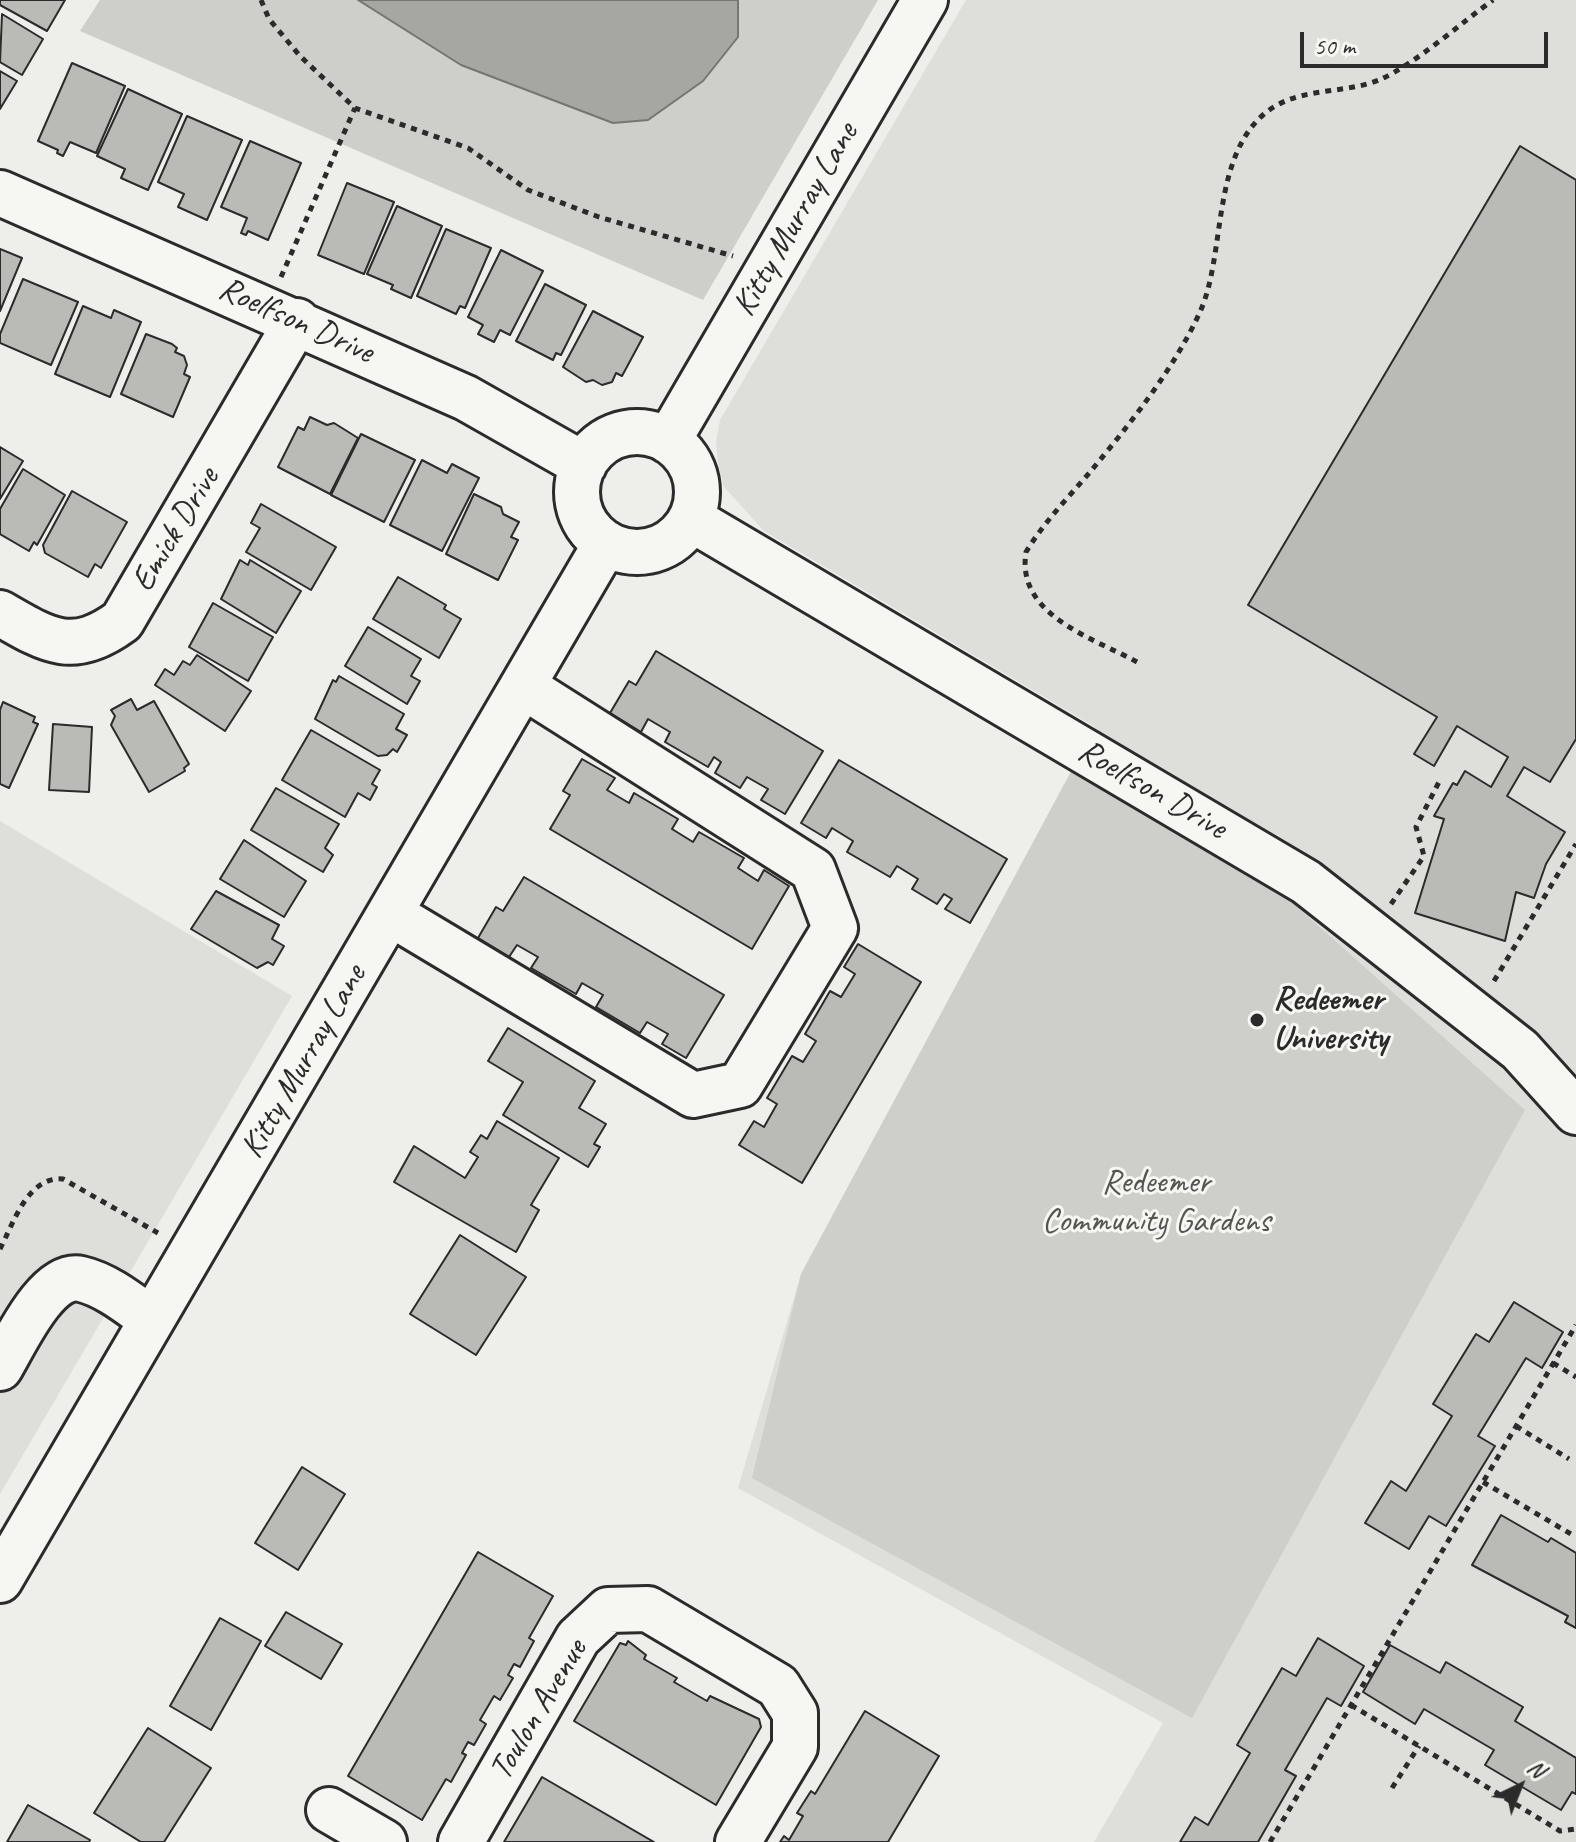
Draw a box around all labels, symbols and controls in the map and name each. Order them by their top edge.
scale bar [1304,16,1552,66]
text: 50 m [1314,31,1355,61]
street label: Kitty Murray Lane [724,116,868,324]
street label: Roelfson Drive [212,269,380,373]
street label: Emick Drive [123,461,229,599]
street label: Roelfson Drive [1070,731,1234,849]
street label: Kitty Murray Lane [232,958,376,1166]
place label: Redeemer University [1273,980,1388,1060]
marker: Redeemer University [1248,1011,1266,1029]
park label: Redeemer Community Gardens [1042,1163,1270,1242]
street label: Toulon Avenue [481,1632,597,1788]
north arrow [1480,1746,1560,1826]
text: N [1522,1754,1551,1783]

